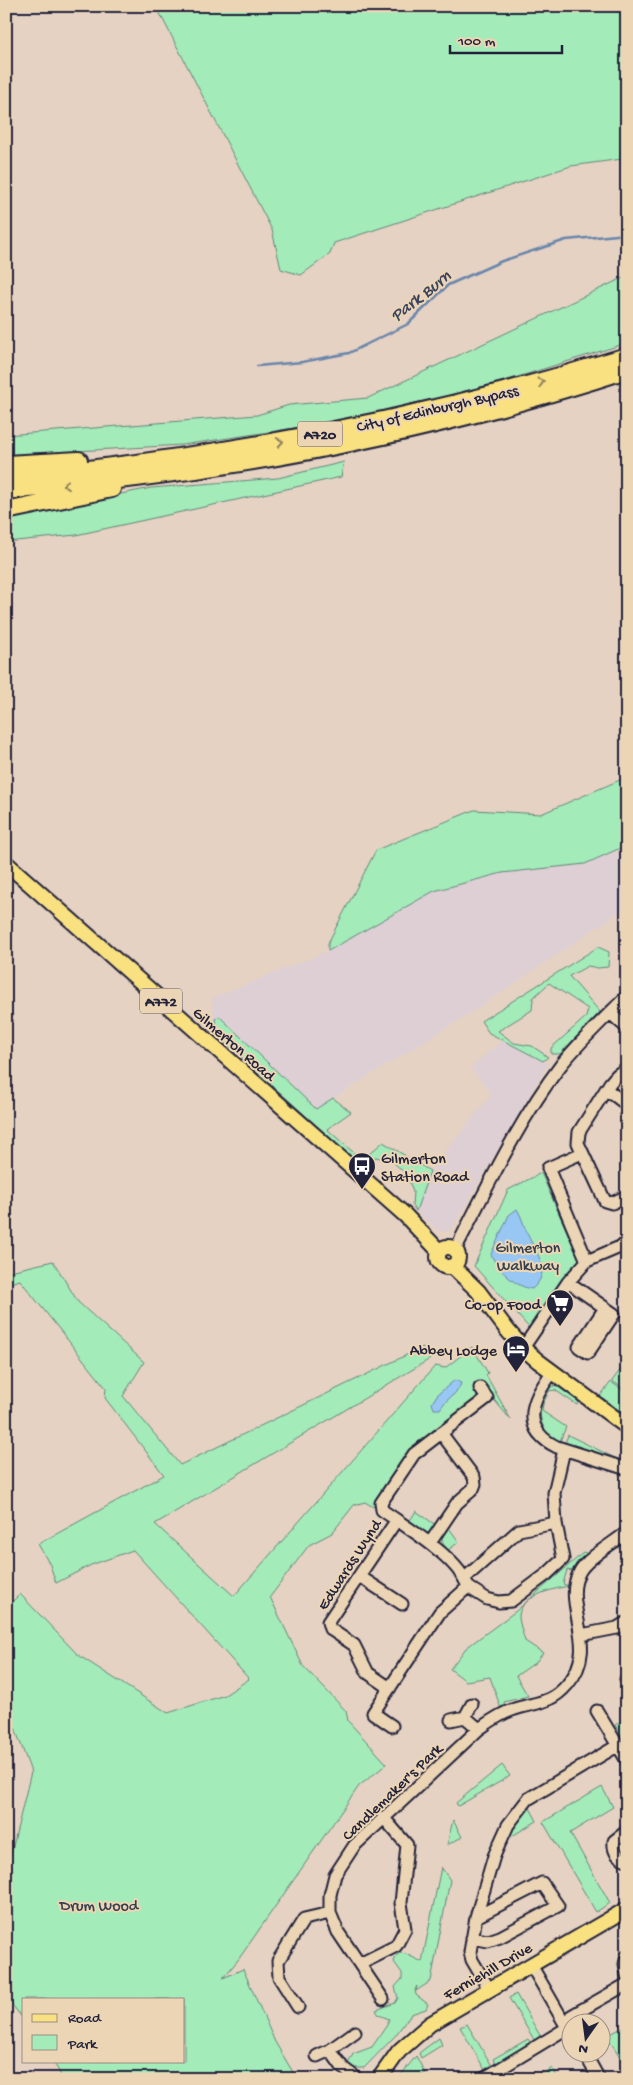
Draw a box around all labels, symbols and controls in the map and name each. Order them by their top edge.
scale bar [450,22,563,54]
text: 100 m [457,33,496,51]
water label: Park Burn [387,267,456,327]
one-way arrow [536,378,544,388]
street label: City of Edinburgh Bypass [355,382,522,438]
road number: A720 [298,422,342,446]
one-way arrow [276,437,284,447]
one-way arrow [61,479,69,490]
road number: A772 [140,988,182,1014]
street label: Gilmerton Road [187,1005,279,1088]
bus stop icon: Gilmerton Station Road [347,1151,377,1190]
place label: Gilmerton Station Road [381,1151,470,1188]
park label: Gilmerton Walkway [496,1240,561,1277]
supermarket icon: Co-op Food [545,1288,575,1327]
place label: Co-op Food [465,1297,543,1316]
hotel icon: Abbey Lodge [501,1334,531,1373]
place label: Abbey Lodge [410,1343,498,1362]
street label: Edwards Wynd [315,1516,388,1615]
street label: Candlemaker's Park [339,1740,449,1846]
park label: Drum Wood [59,1898,140,1917]
street label: Ferniehill Drive [440,1940,537,2007]
legend [22,1998,185,2062]
text: Road [68,2010,102,2028]
north arrow [560,2012,610,2062]
text: Park [67,2036,98,2054]
text: N [577,2039,590,2058]

